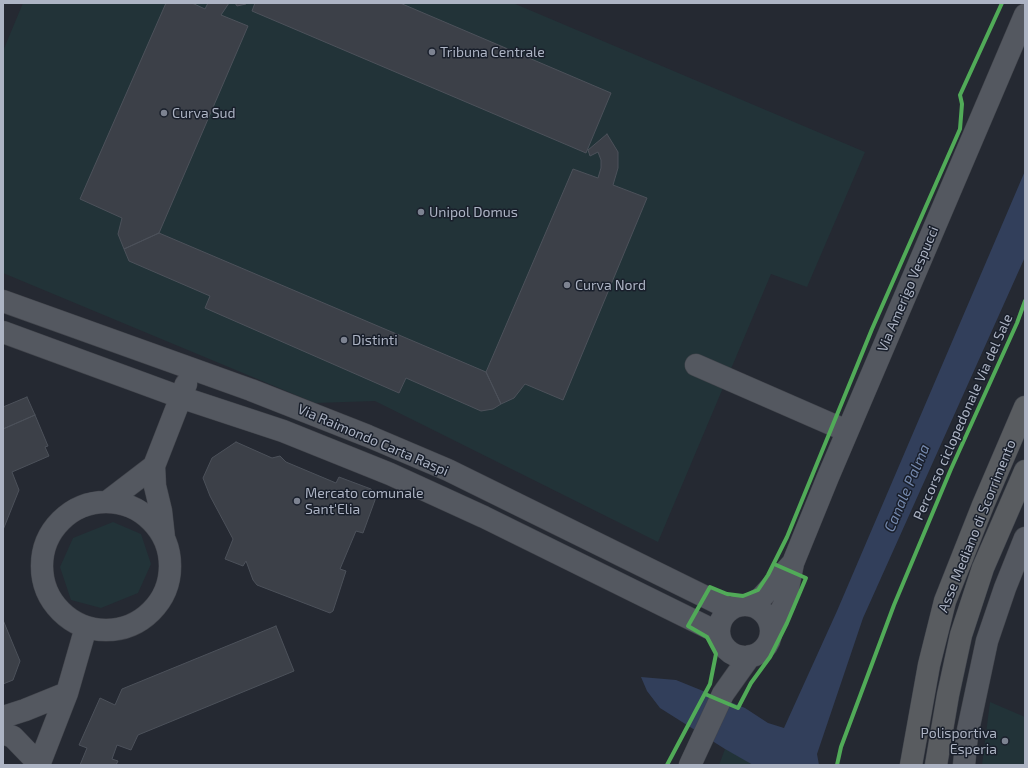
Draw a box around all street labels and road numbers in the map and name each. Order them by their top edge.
street label: Via Amerigo Vespucci [874,224,942,354]
street label: Percorso ciclopedonale Via del Sale [910,311,1016,523]
street label: Via Raimondo Carta Raspi [295,401,451,479]
street label: Asse Mediano di Scorrimento [935,437,1019,615]

